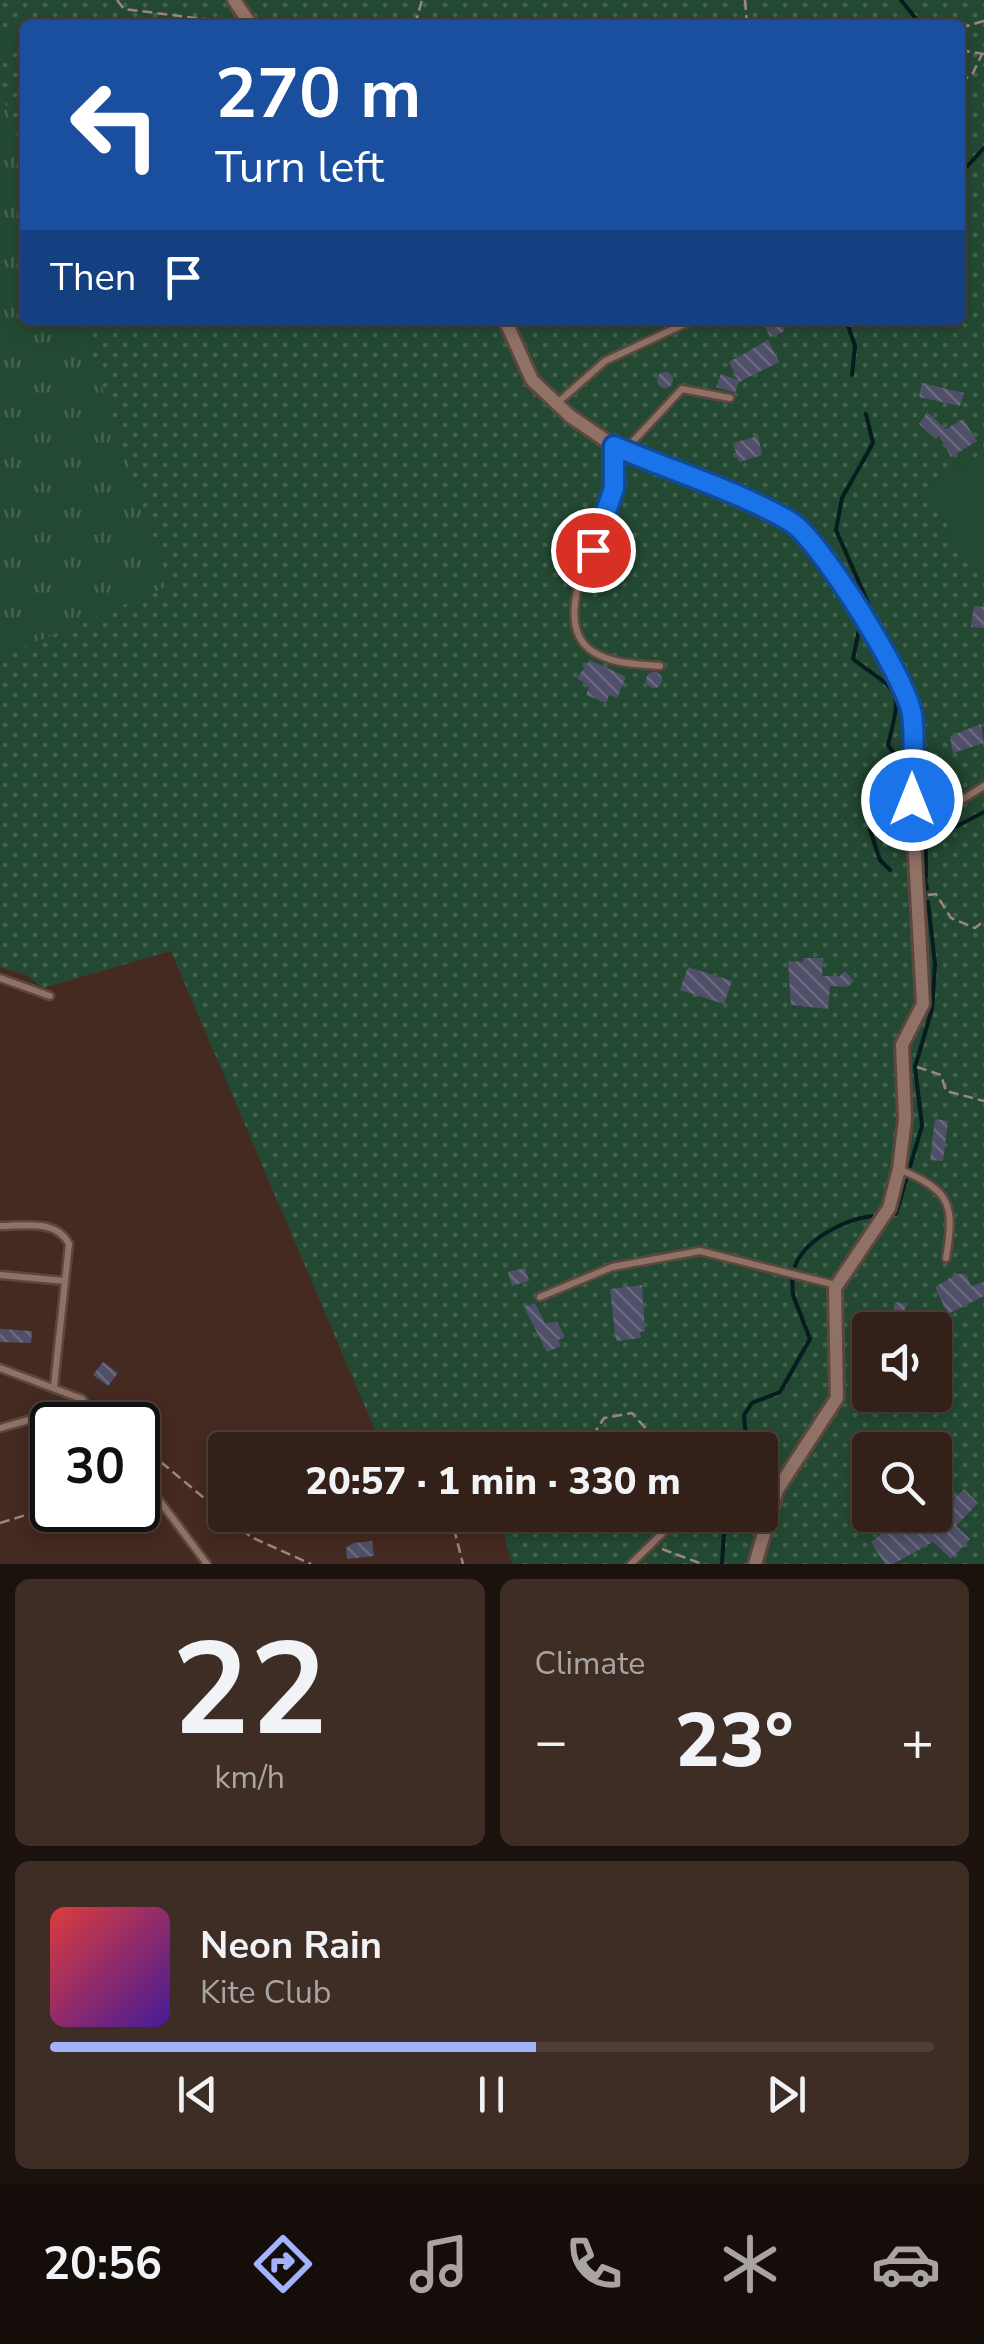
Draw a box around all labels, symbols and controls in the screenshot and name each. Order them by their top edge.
text: 270 m [215,46,421,142]
icon: left [50,60,180,190]
text: Turn left [215,137,384,198]
icon: arrive [156,250,211,305]
text: Then [50,252,136,303]
pin [551,508,636,593]
icon: arrive [566,523,621,578]
position arrow [860,748,964,852]
map controls [852,1312,952,1532]
button: sound [852,1312,952,1412]
speed limit sign: 30 [30,1402,160,1532]
button: search [852,1432,952,1532]
text: 20:57 · 1 min · 330 m [305,1456,681,1507]
text: 22 [172,1602,328,1779]
text: Climate [535,1642,645,1685]
text: 23° [675,1690,794,1792]
text: − [535,1704,568,1779]
text: + [901,1704,934,1779]
text: km/h [214,1756,285,1799]
text: Neon Rain [200,1920,382,1971]
text: Kite Club [200,1971,331,2014]
icon: previous [170,2067,225,2122]
icon: pause [464,2067,519,2122]
icon: next [759,2067,814,2122]
icon: directions [248,2229,318,2299]
icon: music [404,2229,474,2299]
icon: phone [559,2229,629,2299]
icon: climate [715,2229,785,2299]
icon: car [871,2229,941,2299]
text: 20:56 [43,2234,162,2295]

